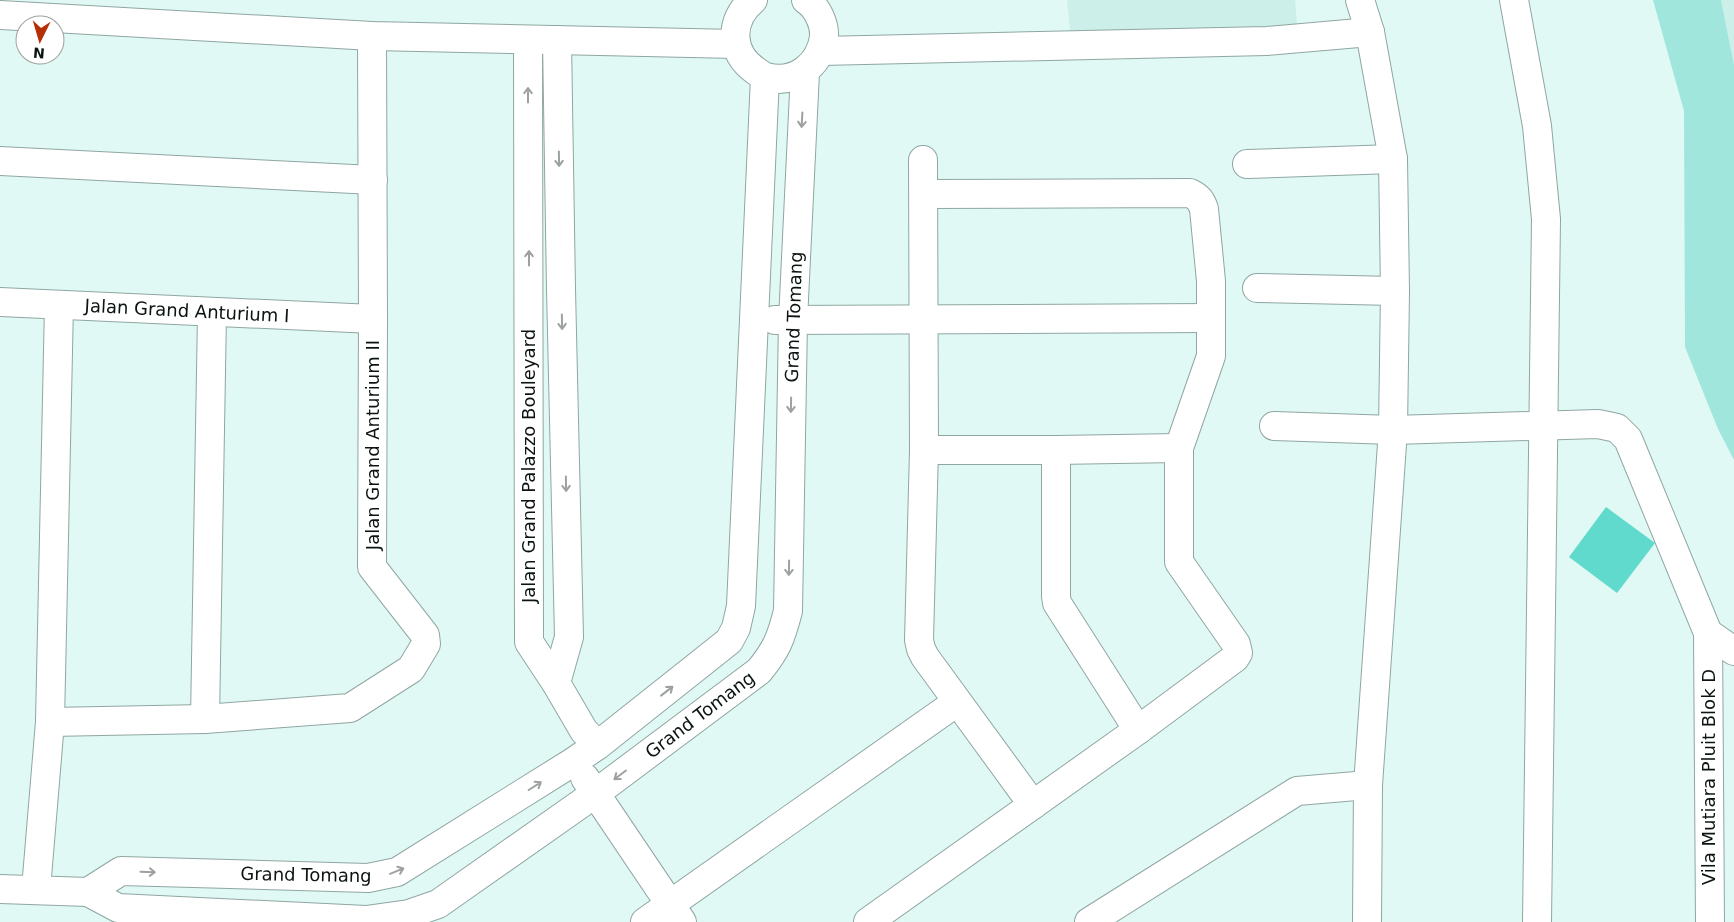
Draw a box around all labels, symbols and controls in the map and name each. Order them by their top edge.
north arrow [15,15,65,65]
text: N [32,44,45,61]
one-way arrow [523,87,533,104]
one-way arrow [798,112,807,128]
one-way arrow [554,150,564,167]
one-way arrow [524,250,534,266]
street label: Grand Tomang [781,251,806,383]
street label: Jalan Grand Anturium I [83,295,290,326]
one-way arrow [557,313,567,329]
street label: Jalan Grand Palazzo Bouleyard [518,329,539,604]
street label: Jalan Grand Anturium II [362,340,383,551]
one-way arrow [786,396,796,413]
one-way arrow [561,476,570,492]
one-way arrow [784,559,794,575]
street label: Grand Tomang [641,667,758,762]
street label: Vila Mutiara Pluit Blok D [1698,669,1719,885]
one-way arrow [660,685,673,696]
one-way arrow [614,770,627,781]
one-way arrow [528,780,542,791]
street label: Grand Tomang [240,863,372,886]
one-way arrow [389,865,404,875]
one-way arrow [140,867,156,876]

